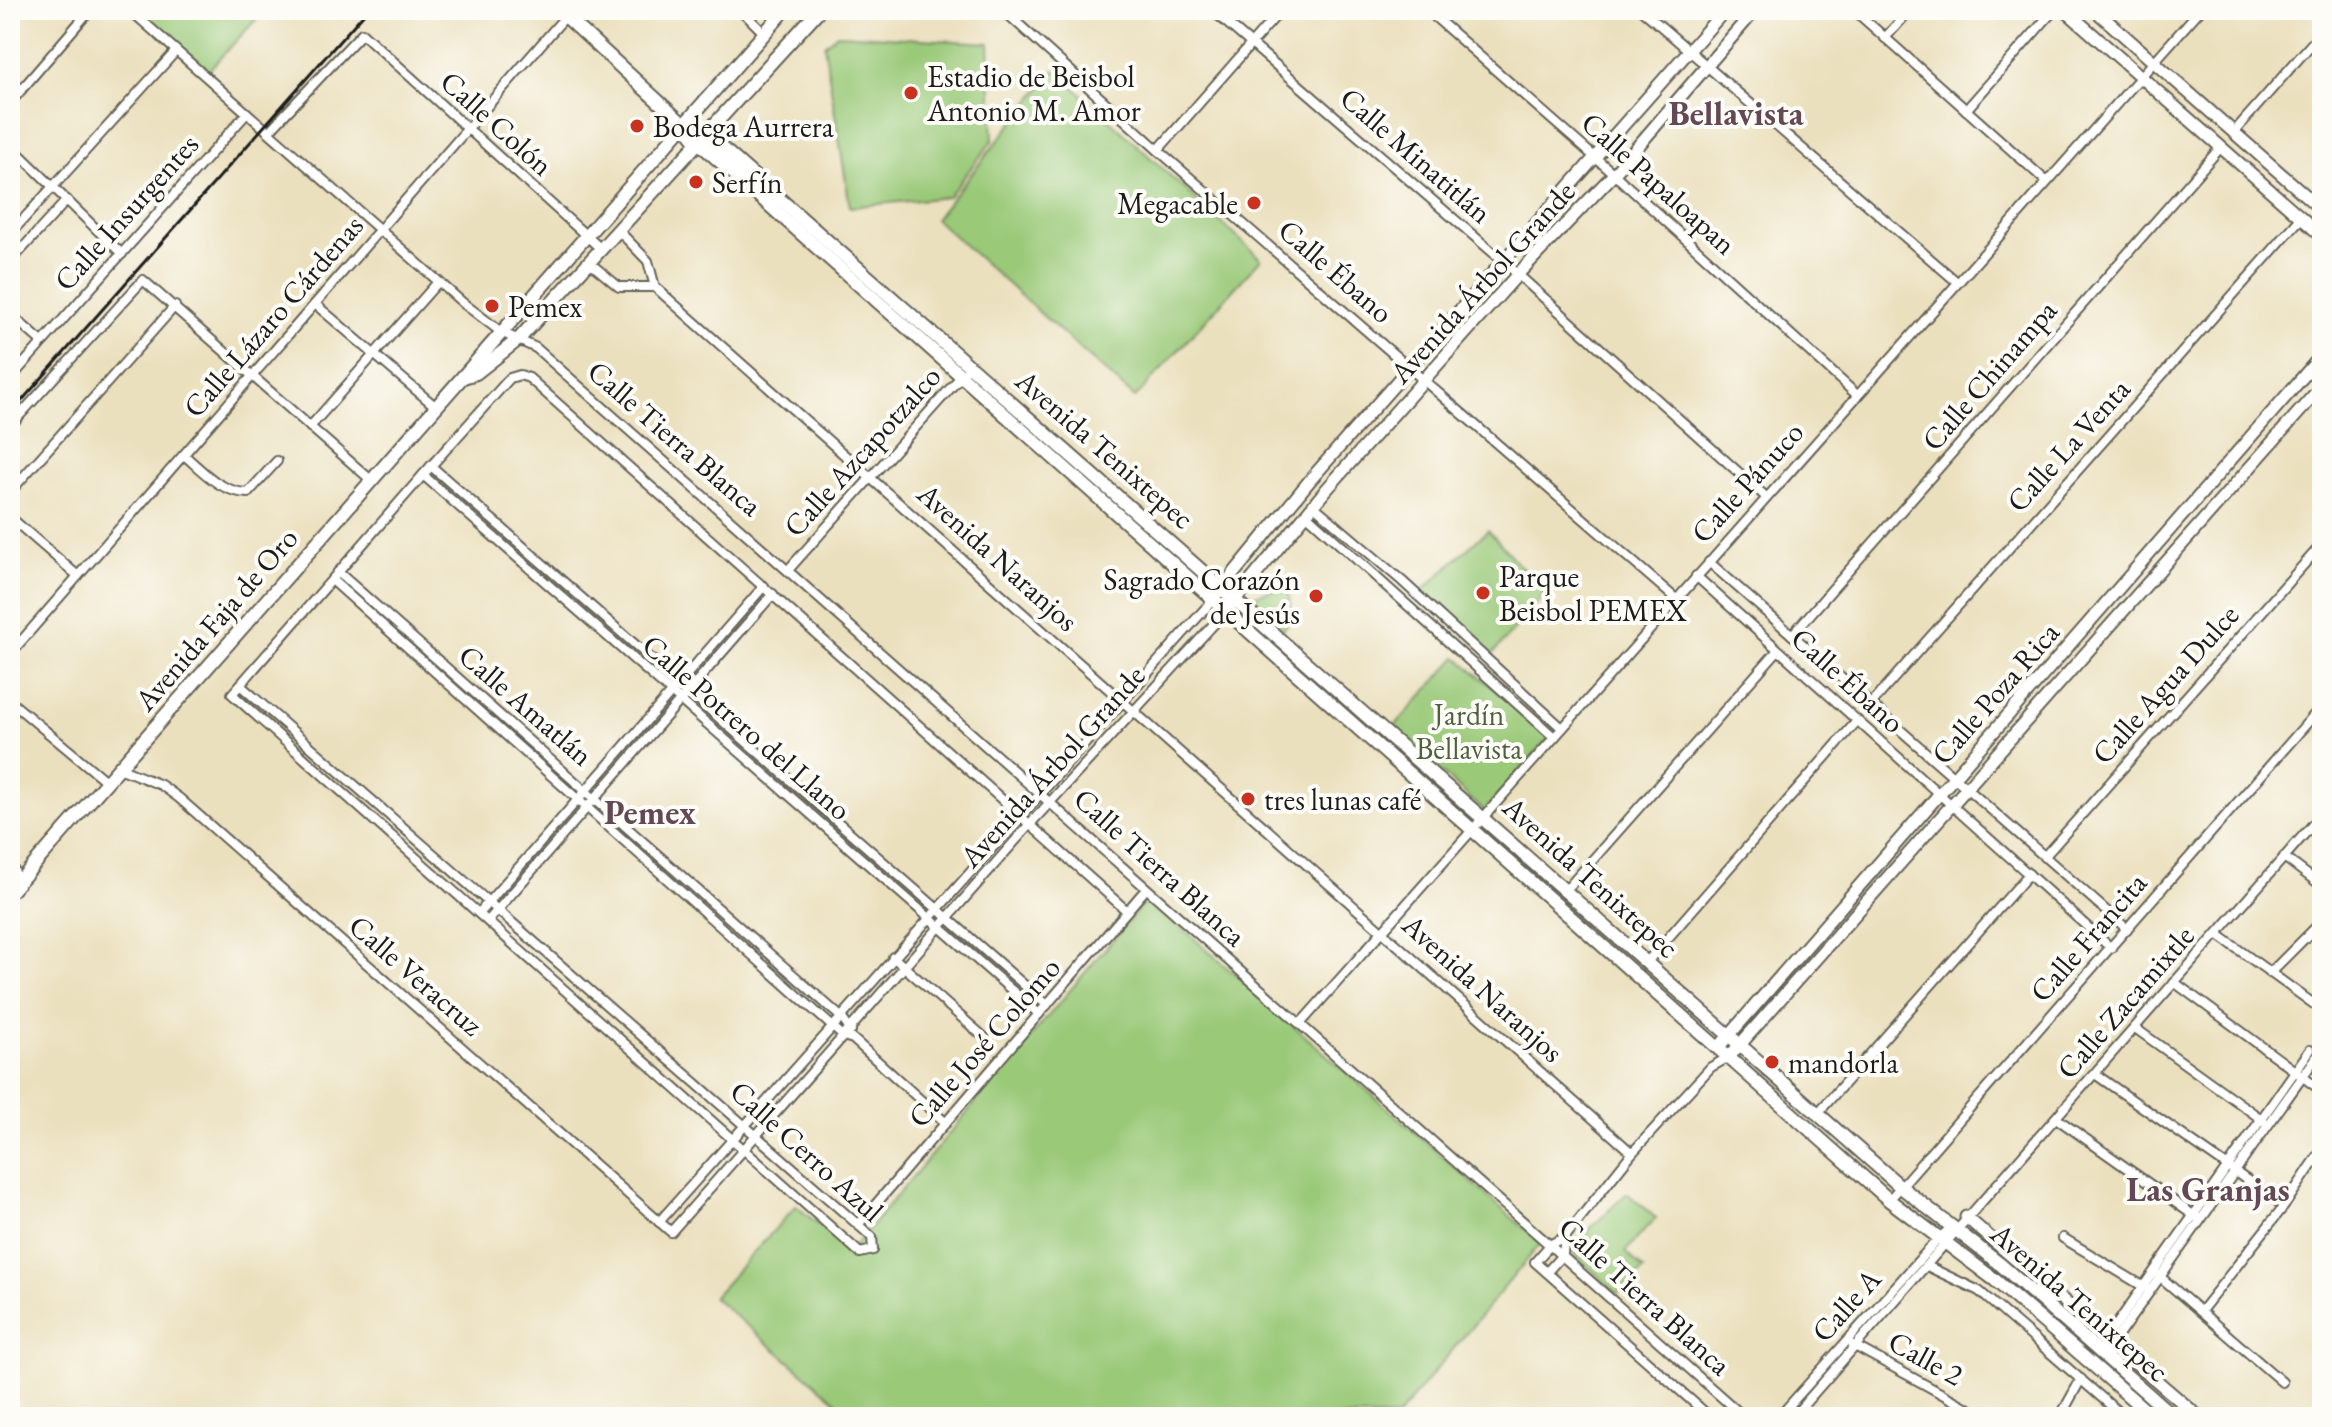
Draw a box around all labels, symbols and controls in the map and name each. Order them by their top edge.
place label: Estadio de Beisbol Antonio M. Amor [926,57,1141,130]
street label: Calle Colón [432,62,562,184]
street label: Calle Minatitlán [1332,78,1500,232]
marker: Estadio de Beisbol Antonio M. Amor [902,84,920,102]
district label: Bellavista [1668,91,1805,135]
street label: Calle Papaloapan [1573,103,1745,263]
place label: Bodega Aurrera [653,107,834,146]
marker: Bodega Aurrera [628,117,646,135]
street label: Calle Insurgentes [45,125,207,299]
place label: Serfín [712,163,783,202]
marker: Serfín [687,173,705,191]
street label: Avenida Árbol Grande [1380,173,1583,392]
place label: Megacable [1117,184,1238,223]
marker: Megacable [1245,194,1263,212]
street label: Calle Lázaro Cárdenas [174,207,372,425]
street label: Calle Ébano [1270,210,1402,332]
place label: Pemex [508,287,582,326]
street label: Calle Chinampa [1913,291,2065,459]
marker: Pemex [483,297,501,315]
street label: Calle Tierra Blanca [580,351,770,525]
street label: Calle Azcapotzalco [775,357,949,545]
street label: Avenida Tenixtepec [1007,360,1202,537]
street label: Calle La Venta [1998,370,2138,520]
street label: Calle Pánuco [1682,413,1812,551]
street label: Avenida Naranjos [908,474,1087,640]
street label: Avenida Faja de Oro [125,519,306,720]
place label: Parque Beisbol PEMEX [1499,557,1687,630]
place label: Sagrado Corazón de Jesús [1103,560,1300,633]
marker: Parque Beisbol PEMEX [1474,584,1492,602]
marker: Sagrado Corazón de Jesús [1307,587,1325,605]
street label: Calle Agua Dulce [2083,596,2247,772]
street label: Calle Poza Rica [1922,614,2068,772]
street label: Calle Ébano [1783,619,1913,741]
street label: Calle Potrero del Llano [634,625,860,829]
street label: Calle Amatlán [451,636,602,774]
street label: Avenida Árbol Grande [950,657,1153,876]
park label: Jardín Bellavista [1416,695,1522,768]
street label: Calle Tierra Blanca [1066,779,1254,955]
place label: tres lunas café [1264,780,1422,819]
street label: Avenida Tenixtepec [1494,787,1687,966]
district label: Pemex [604,790,696,834]
marker: tres lunas café [1239,790,1257,808]
street label: Calle Francita [2021,864,2155,1010]
street label: Avenida Naranjos [1393,905,1572,1071]
street label: Calle Veracruz [341,906,492,1044]
street label: Calle Zacamixtle [2048,917,2202,1087]
street label: Calle José Colomo [899,949,1069,1135]
place label: mandorla [1788,1043,1898,1082]
marker: mandorla [1763,1053,1781,1071]
street label: Calle Cerro Azul [722,1072,892,1230]
district label: Las Granjas [2126,1167,2290,1211]
street label: Calle Tierra Blanca [1551,1208,1739,1384]
street label: Avenida Tenixtepec [1982,1213,2177,1390]
street label: Calle A [1803,1260,1889,1350]
street label: Calle 2 [1882,1322,1971,1395]

